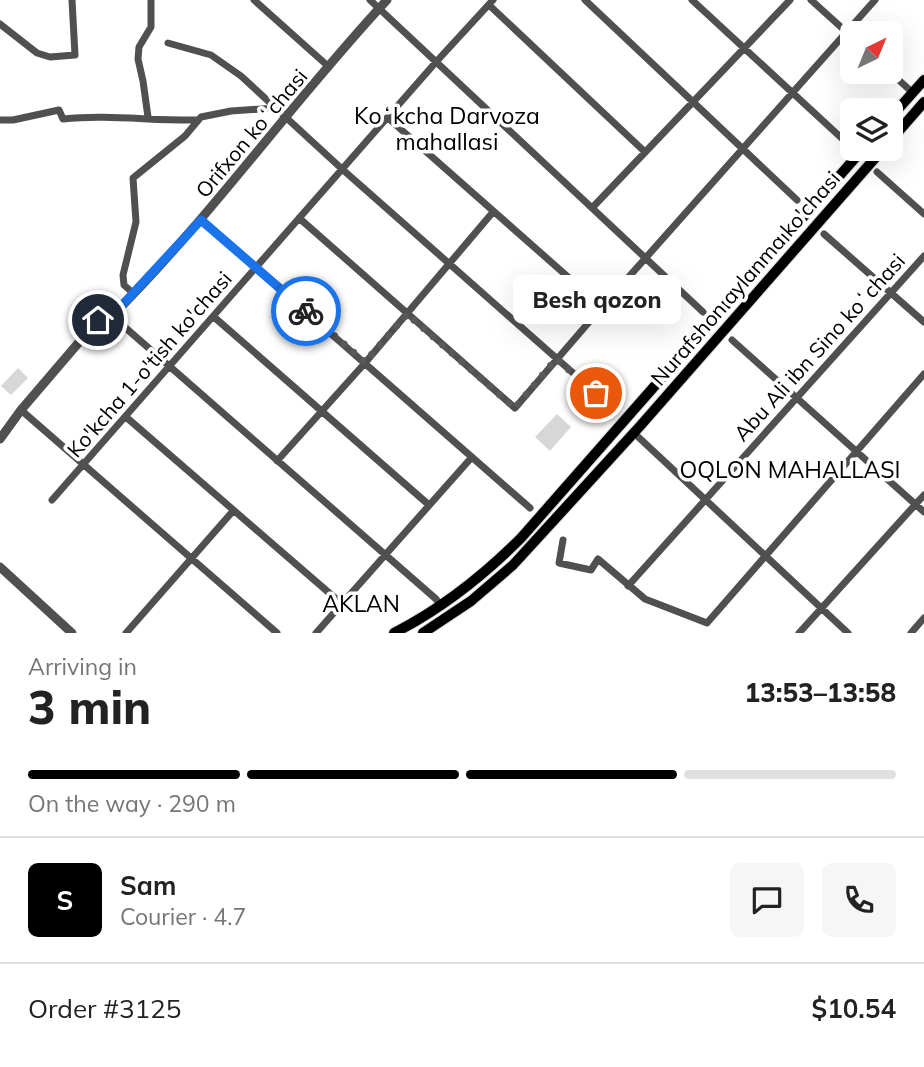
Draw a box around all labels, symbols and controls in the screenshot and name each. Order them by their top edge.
north arrow [840,21,903,84]
map controls [840,21,903,161]
street label: Orifxon koʻchasi [190,63,312,203]
button: layers [840,98,903,161]
district label: Koʻkcha Darvoza mahallasi [354,101,540,156]
street label: Nurafshon aylanma ko'chasi [645,166,845,390]
street label: Abu Ali ibn Sino koʻchasi [728,248,910,446]
street label: Ko'kcha 1-o'tish ko'chasi [61,266,237,462]
callout: Besh qozon [512,274,680,323]
courier [271,276,341,346]
text: Besh qozon [532,285,662,314]
pin [68,290,128,350]
icon: bike [287,292,325,330]
icon: home [79,301,117,339]
pin [566,363,626,423]
icon: bag [577,374,615,412]
district label: OQLON MAHALLASI [680,455,900,484]
district label: AKLAN [322,589,400,618]
text: Arriving in [28,652,137,681]
text: 13:53–13:58 [745,676,896,709]
text: 3 min [28,678,151,736]
text: On the way · 290 m [28,789,236,818]
button: chat [730,863,804,937]
button: phone [822,863,896,937]
text: Sam [120,869,176,902]
text: S [57,884,73,917]
text: Courier · 4.7 [120,902,246,931]
text: Order #3125 [28,992,181,1025]
text: $10.54 [812,992,896,1025]

